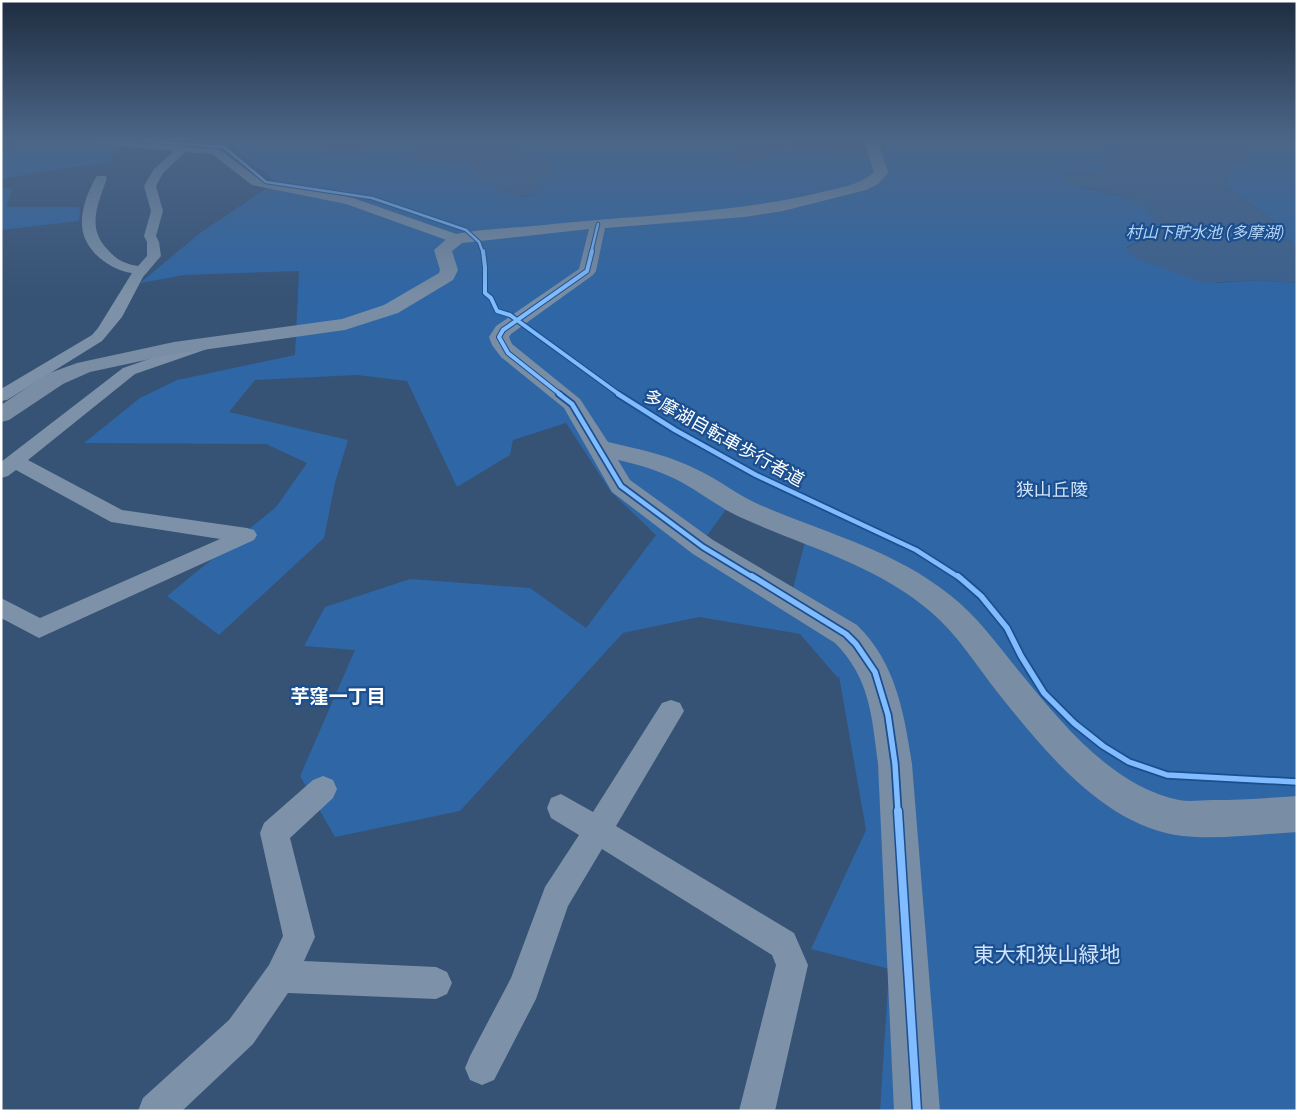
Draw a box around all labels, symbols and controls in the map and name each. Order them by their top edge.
water label: 村山下貯水池 (多摩湖) [1126,222,1284,242]
street label: 多摩湖自転車歩行者道 [640,384,809,491]
park label: 狭山丘陵 [1016,478,1088,501]
district label: 芋窪一丁目 [290,684,386,708]
park label: 東大和狭山緑地 [974,940,1121,968]

